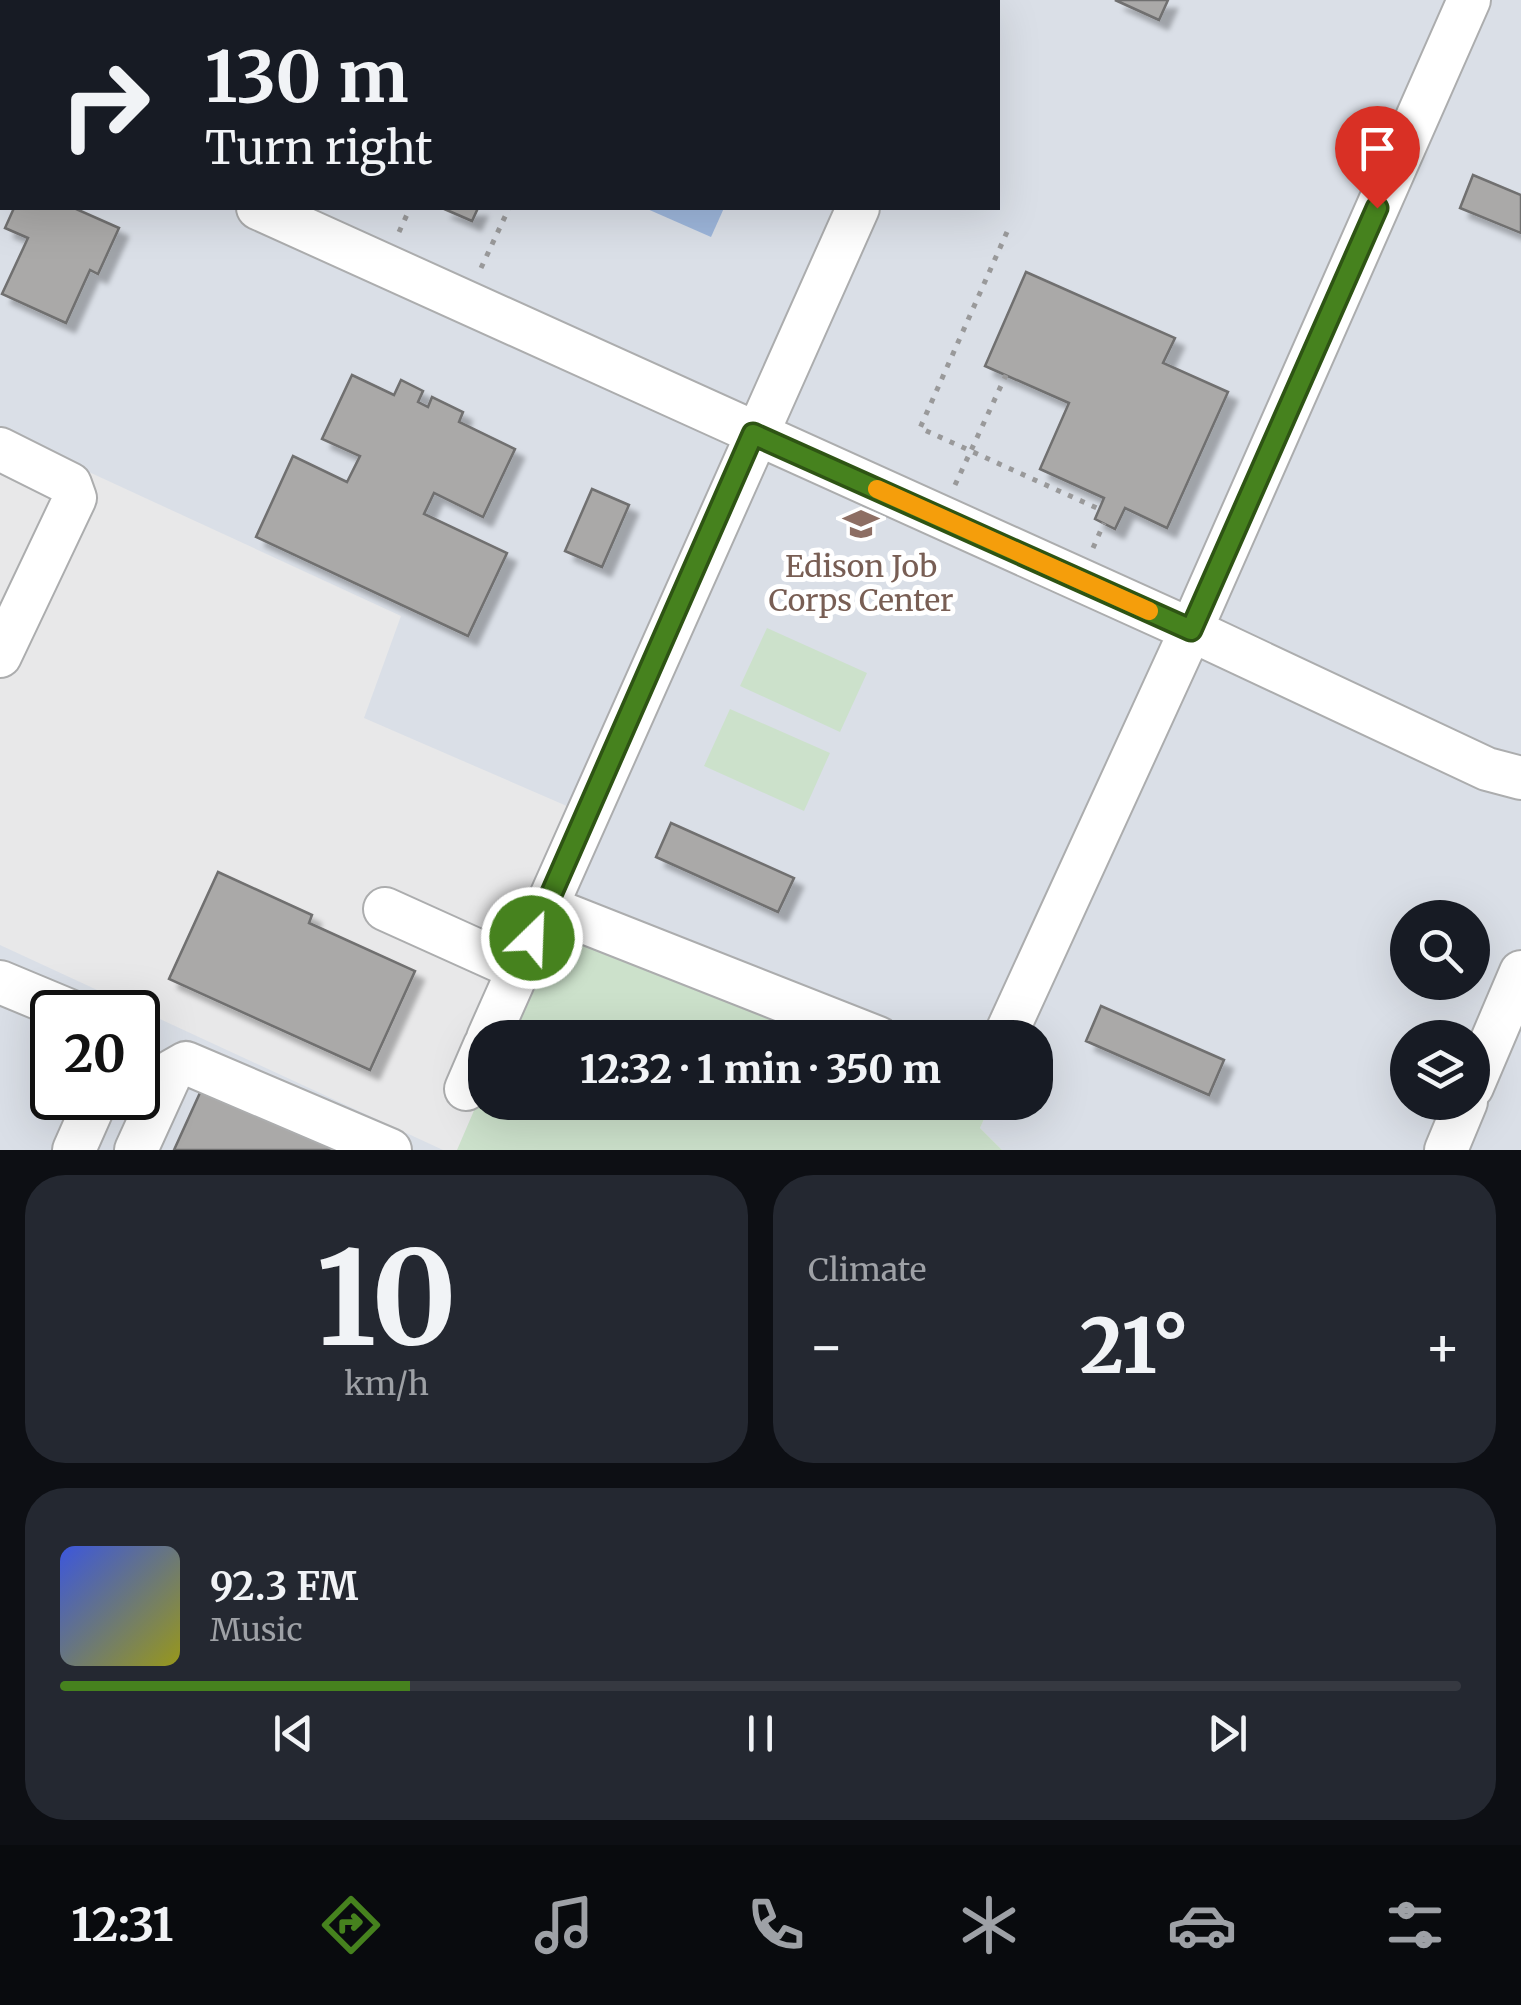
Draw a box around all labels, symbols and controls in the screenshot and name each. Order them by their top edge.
text: 130 m [205,33,409,121]
icon: right [40,40,170,170]
pin [1335,106,1420,209]
text: Turn right [205,120,433,176]
icon: arrive [1350,121,1405,176]
school or university icon: Edison Job Corps Center [842,505,880,543]
place label: Edison Job Corps Center [768,547,954,619]
position arrow [480,886,584,990]
map controls [1390,900,1490,1120]
button: search [1390,900,1490,1000]
speed limit sign: 20 [30,990,160,1120]
button: layers [1390,1020,1490,1120]
text: 12:32 · 1 min · 350 m [580,1046,941,1093]
text: 10 [316,1217,457,1380]
text: Climate [808,1250,926,1290]
text: 21° [1080,1299,1189,1393]
text: − [808,1312,845,1381]
text: + [1424,1312,1461,1381]
text: km/h [344,1364,429,1404]
text: 92.3 FM [210,1563,358,1610]
text: Music [210,1610,303,1650]
icon: previous [266,1706,321,1761]
icon: pause [733,1706,788,1761]
icon: next [1200,1706,1255,1761]
icon: directions [316,1890,386,1960]
icon: music [529,1890,599,1960]
icon: phone [741,1890,811,1960]
icon: climate [954,1890,1024,1960]
icon: car [1167,1890,1237,1960]
icon: filters [1380,1890,1450,1960]
text: 12:31 [71,1897,173,1953]

